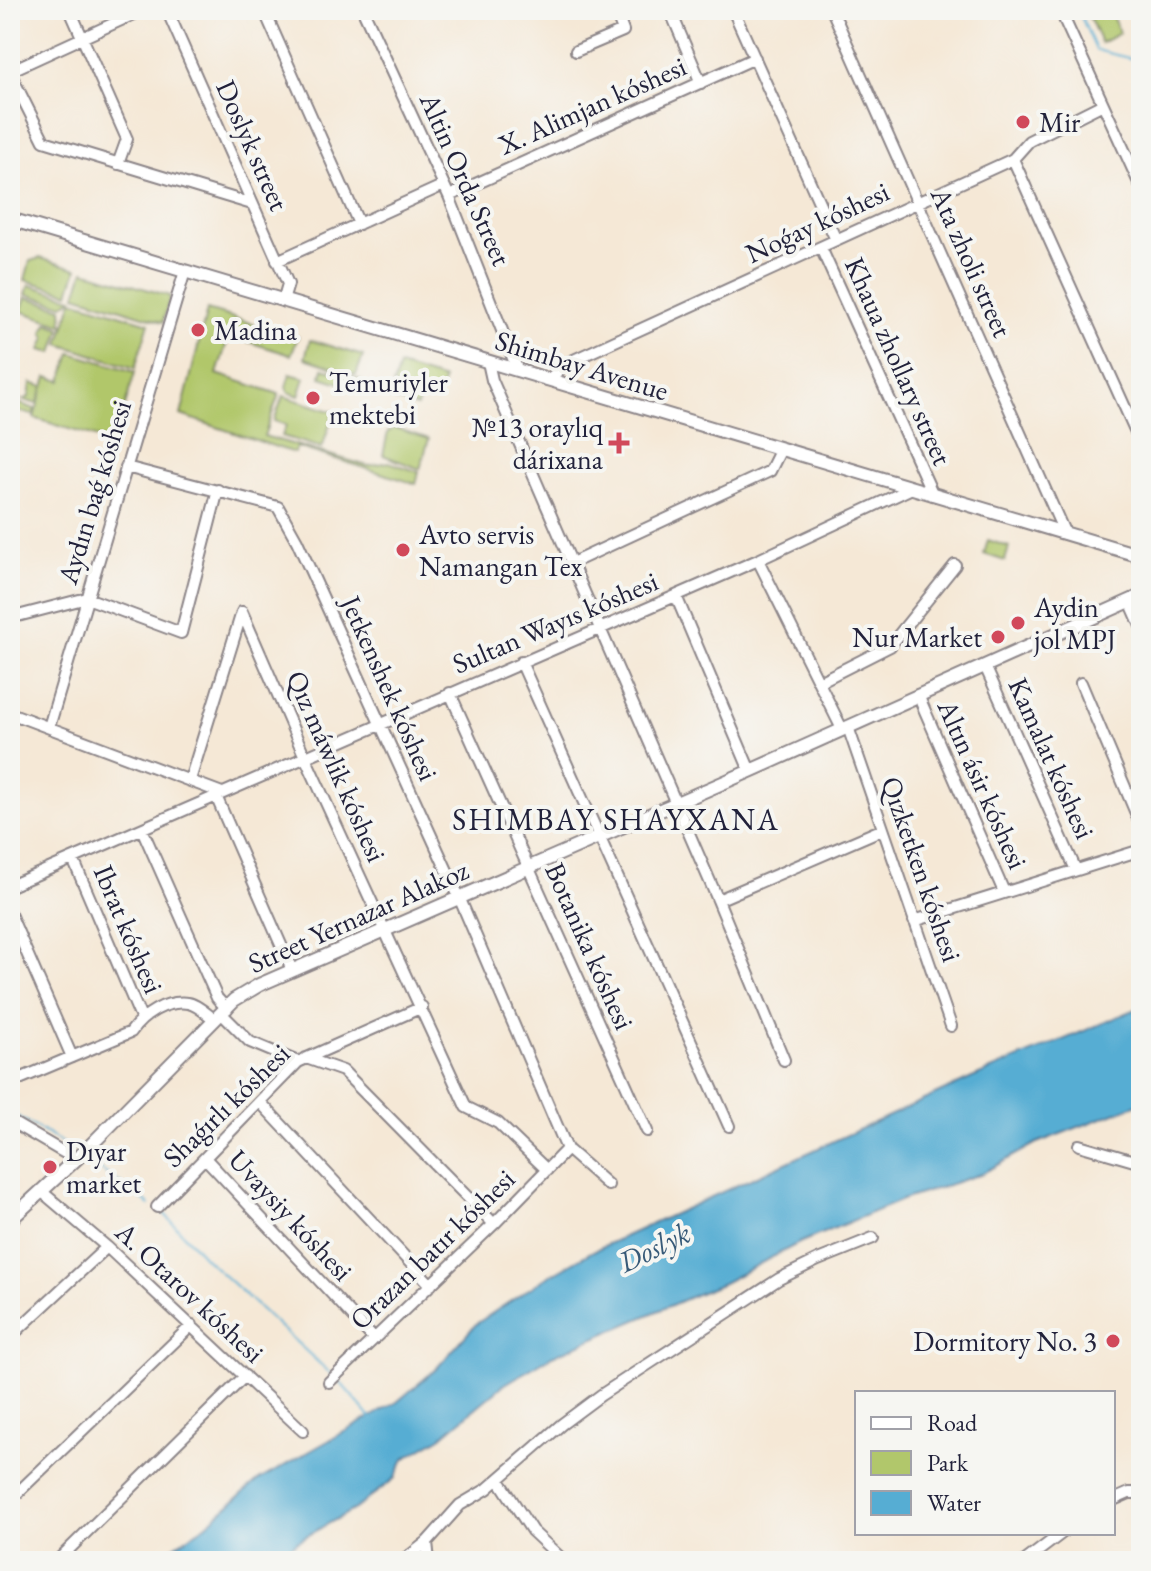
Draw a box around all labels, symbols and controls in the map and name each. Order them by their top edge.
street label: X. Alimjan kóshesi [492,47,692,163]
street label: Doslyk street [208,74,298,216]
street label: Altin Orda Street [411,86,520,271]
place label: Mir [1039,104,1081,140]
marker: Mir [1014,113,1032,131]
street label: Noǵay kóshesi [739,173,895,271]
street label: Ata zholi street [923,181,1021,343]
street label: Khaua zhollary street [837,251,961,471]
place label: Madina [214,312,298,348]
marker: Madina [189,321,207,339]
street label: Shimbay Avenue [491,322,673,408]
place label: Temuriyler mektebi [329,364,448,432]
marker: Temuriyler mektebi [304,389,322,407]
street label: Aydın baǵ kóshesi [49,396,139,589]
place label: №13 oraylıq dárixana [472,409,604,477]
marker: №13 oraylıq dárixana [610,434,628,452]
place label: Avto servis Namangan Tex [418,516,582,584]
marker: Avto servis Namangan Tex [394,541,412,559]
street label: Sultan Wayıs kóshesi [447,562,663,681]
street label: Jetkenshek kóshesi [332,588,447,786]
place label: Aydin jol MPJ [1033,589,1116,657]
marker: Aydin jol MPJ [1009,614,1027,632]
place label: Nur Market [852,619,982,655]
marker: Nur Market [989,628,1007,646]
street label: Qız máwlik kóshesi [279,665,395,867]
street label: Kamalat kóshesi [1000,672,1104,844]
street label: Altın ásir kóshesi [929,693,1036,874]
street label: Qızketken kóshesi [874,772,971,966]
district label: SHIMBAY SHAYXANA [452,800,780,839]
street label: Street Yernazar Alakoz [242,851,474,981]
street label: Botanika kóshesi [537,857,643,1035]
street label: Ibrat kóshesi [86,859,172,999]
street label: Shaǵırlı kóshesi [155,1035,297,1175]
place label: Dıyar market [66,1133,141,1201]
street label: Uvaysiy kóshesi [221,1142,361,1288]
marker: Dıyar market [41,1158,59,1176]
street label: Orazan batır kóshesi [342,1161,522,1337]
street label: A. Otarov kóshesi [107,1213,272,1370]
water label: Doslyk [610,1213,697,1282]
place label: Dormitory No. 3 [913,1323,1097,1359]
marker: Dormitory No. 3 [1104,1332,1122,1350]
legend [855,1391,1115,1535]
text: Road [927,1407,978,1438]
text: Park [927,1447,969,1478]
text: Water [927,1487,981,1518]

